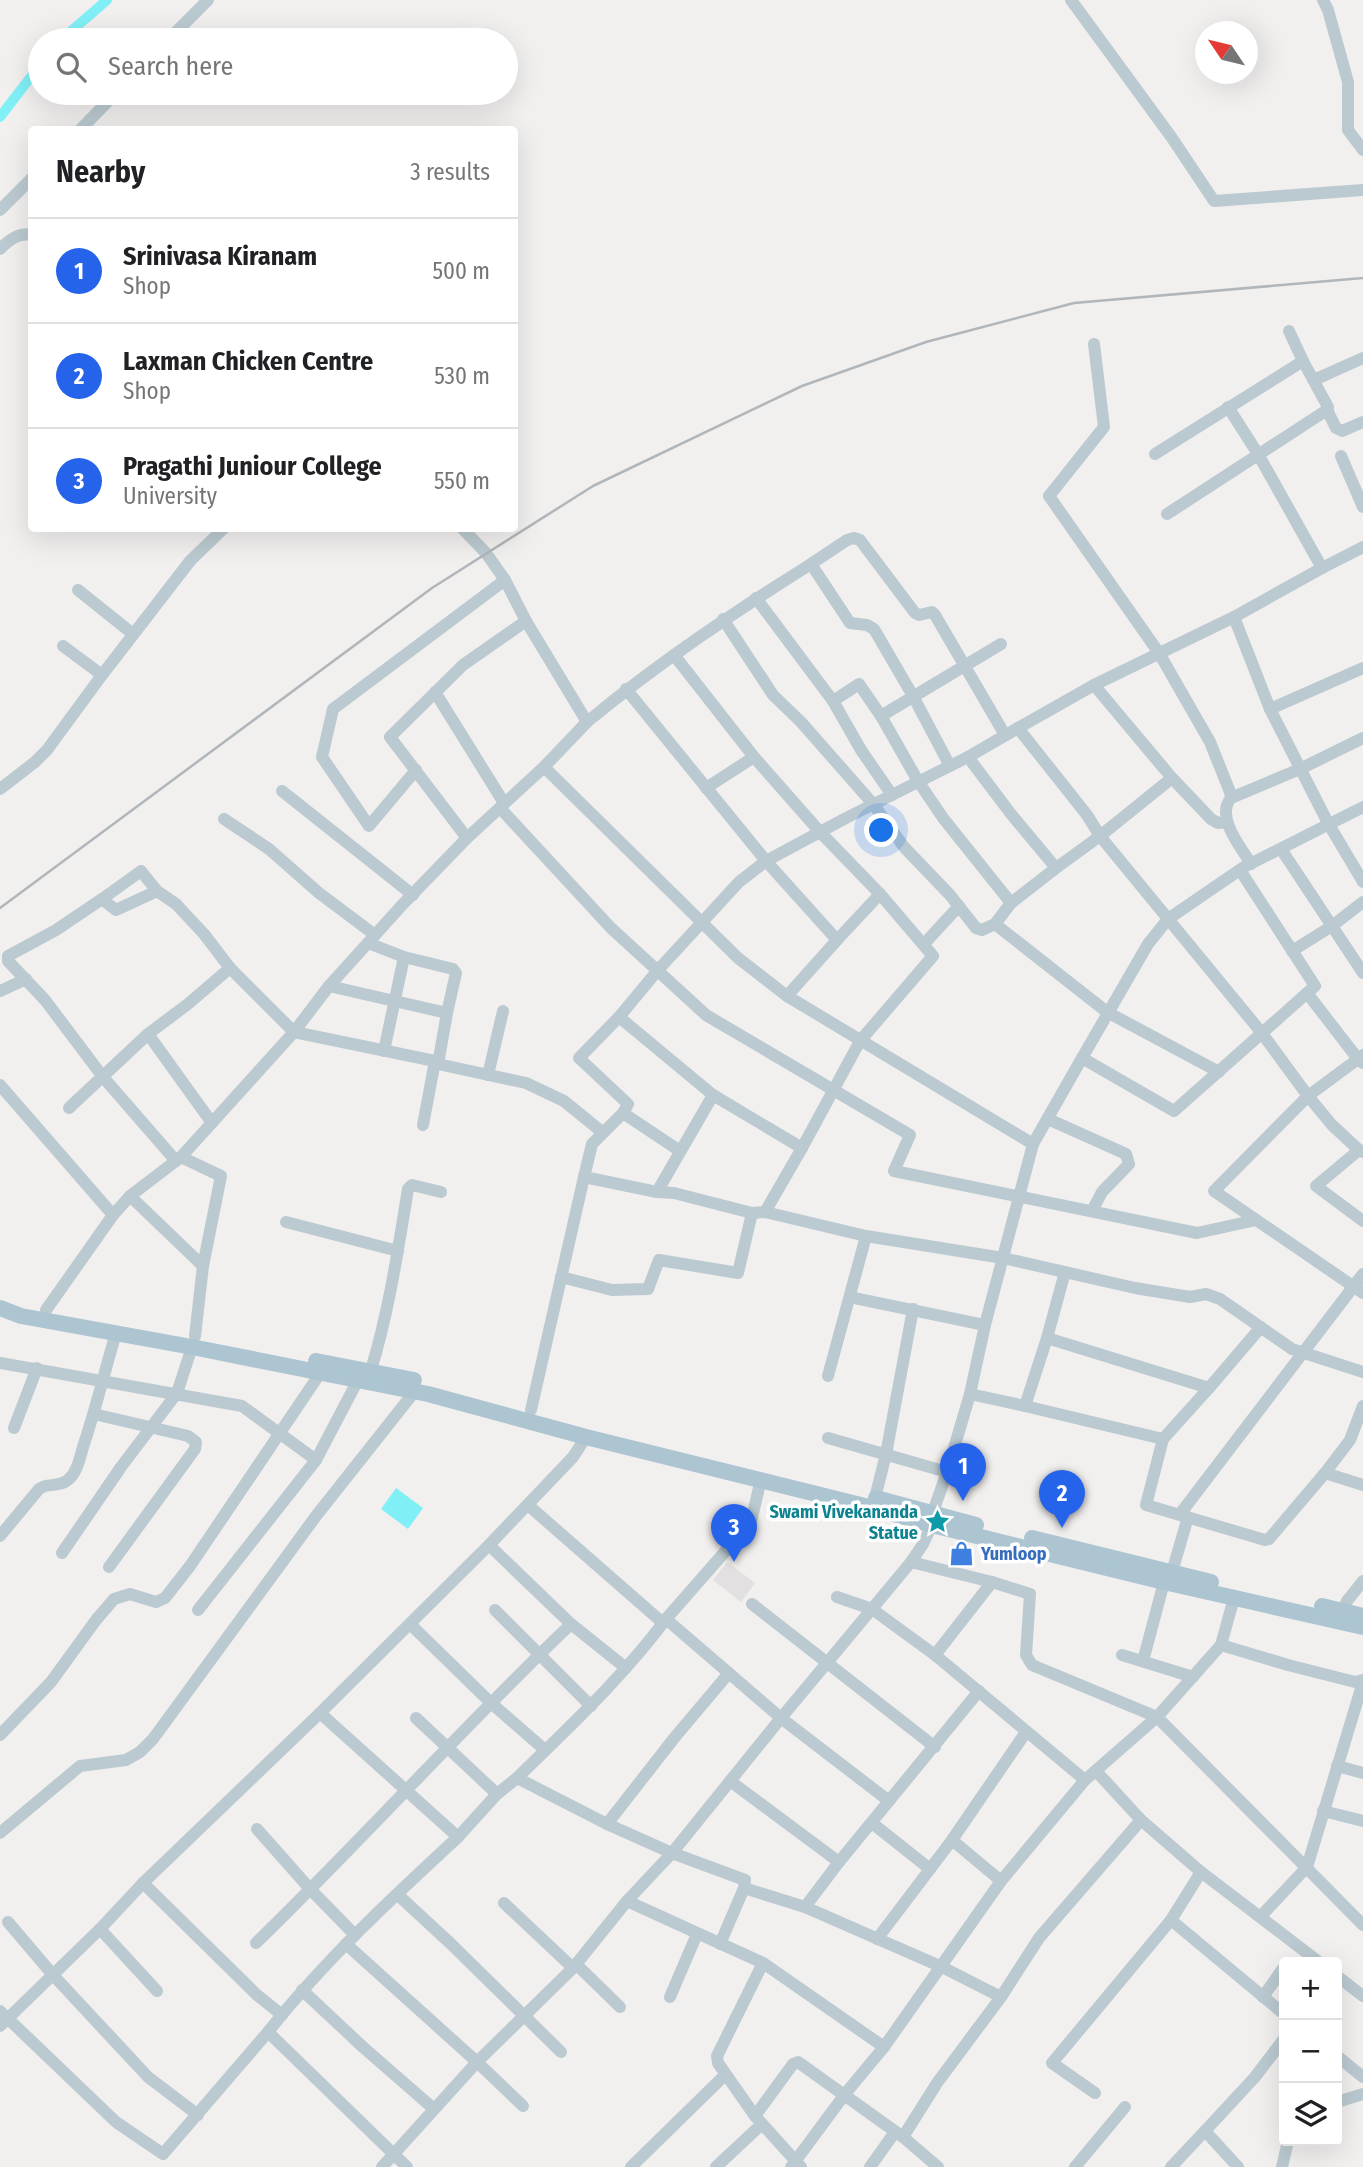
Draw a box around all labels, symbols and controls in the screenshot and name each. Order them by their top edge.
north arrow [1195,21,1258,84]
search box [28,28,518,105]
icon: search [52,48,90,86]
text: Search here [108,51,233,82]
text: Nearby [56,154,145,190]
text: 3 results [410,158,490,186]
text: Srinivasa Kiranam [123,241,317,272]
text: 1 [74,257,84,285]
text: 500 m [432,257,490,285]
text: Shop [123,272,171,300]
text: Laxman Chicken Centre [123,346,373,377]
text: 2 [74,362,84,390]
text: 530 m [434,362,490,390]
text: Shop [123,377,171,405]
text: Pragathi Juniour College [123,451,382,482]
text: 3 [74,467,84,495]
text: 550 m [434,467,490,495]
text: University [123,482,217,510]
your location [864,813,898,847]
pin: 1 [940,1443,986,1501]
pin: 2 [1039,1470,1085,1528]
place label: Swami Vivekananda Statue [770,1501,918,1544]
pin: 3 [711,1504,757,1562]
place icon: Swami Vivekananda Statue [924,1508,952,1536]
shop icon: Yumloop [947,1540,975,1568]
place label: Yumloop [980,1543,1047,1565]
map controls [1279,1957,1342,2146]
button: + [1279,1957,1342,2020]
button: − [1279,2020,1342,2083]
button: layers [1279,2083,1342,2146]

